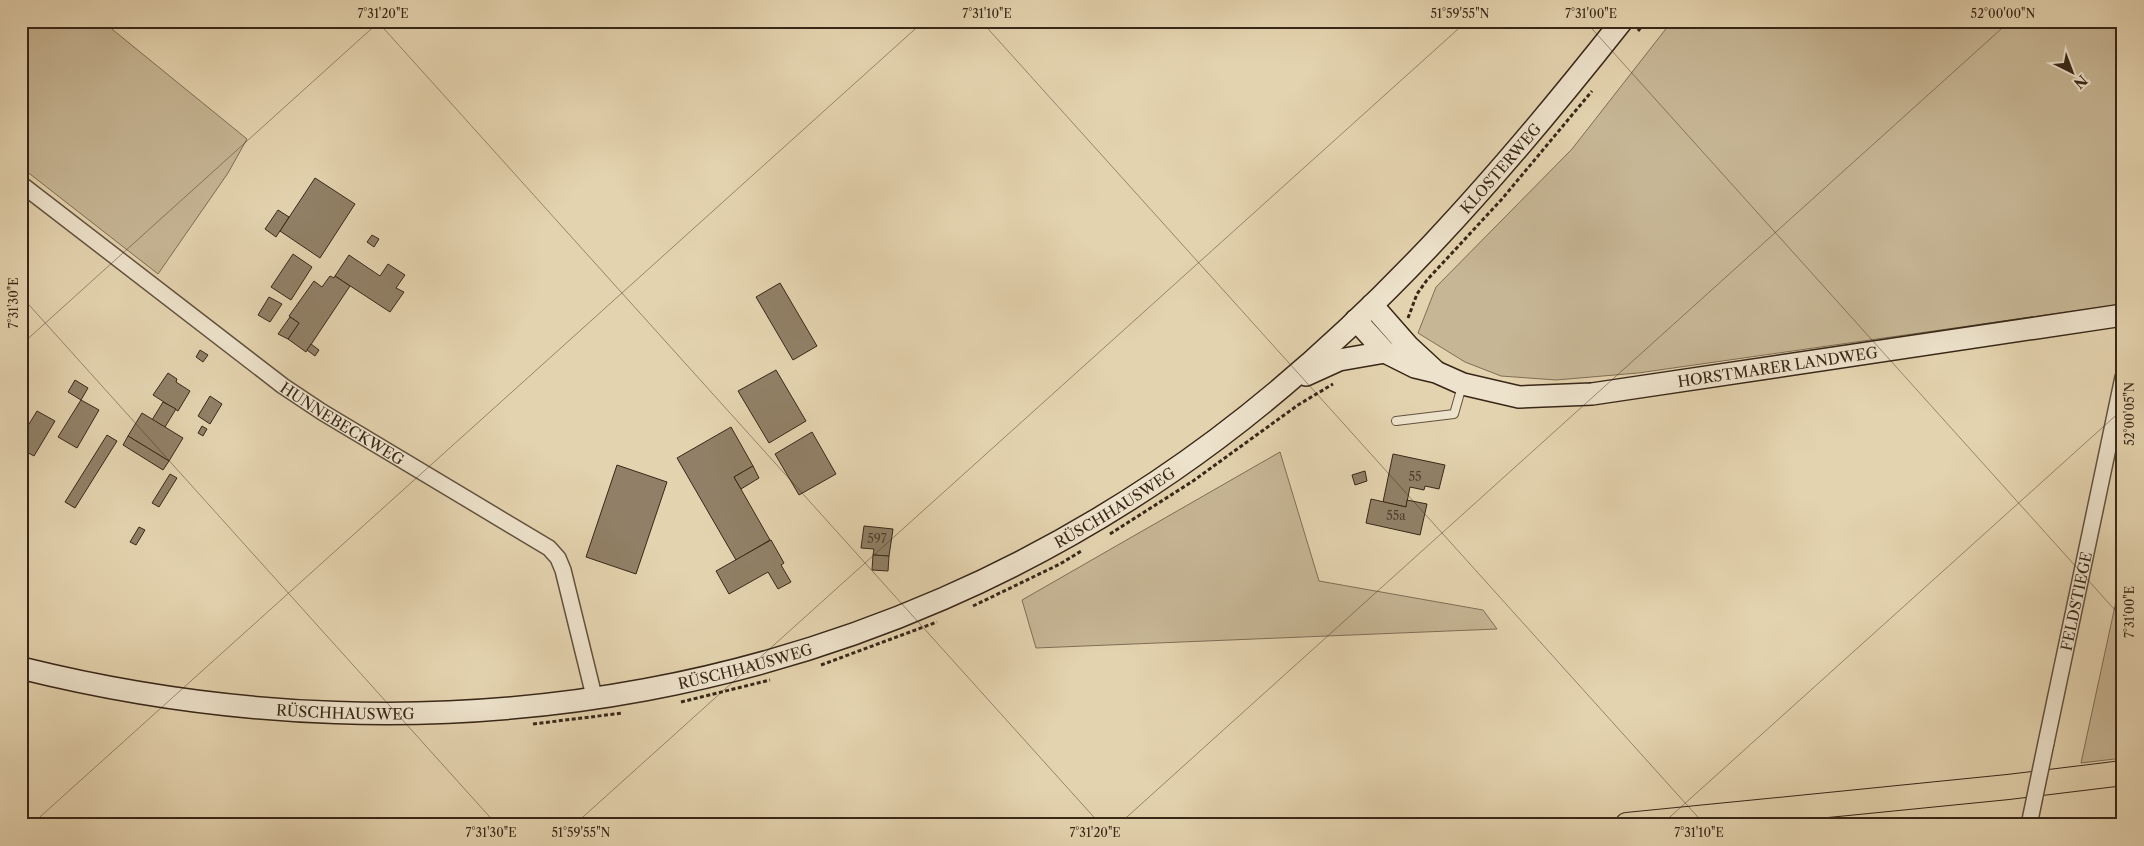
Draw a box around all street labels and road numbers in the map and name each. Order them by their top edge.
street label: KLOSTERWEG [1456,119,1545,217]
street label: HORSTMARER LANDWEG [1676,342,1879,391]
street label: HUNNEBECKWEG [277,378,408,469]
street label: RÜSCHHAUSWEG [1051,463,1178,552]
street label: FELDSTIEGE [2056,550,2096,652]
street label: RÜSCHHAUSWEG [676,639,815,693]
street label: RÜSCHHAUSWEG [275,700,415,723]

